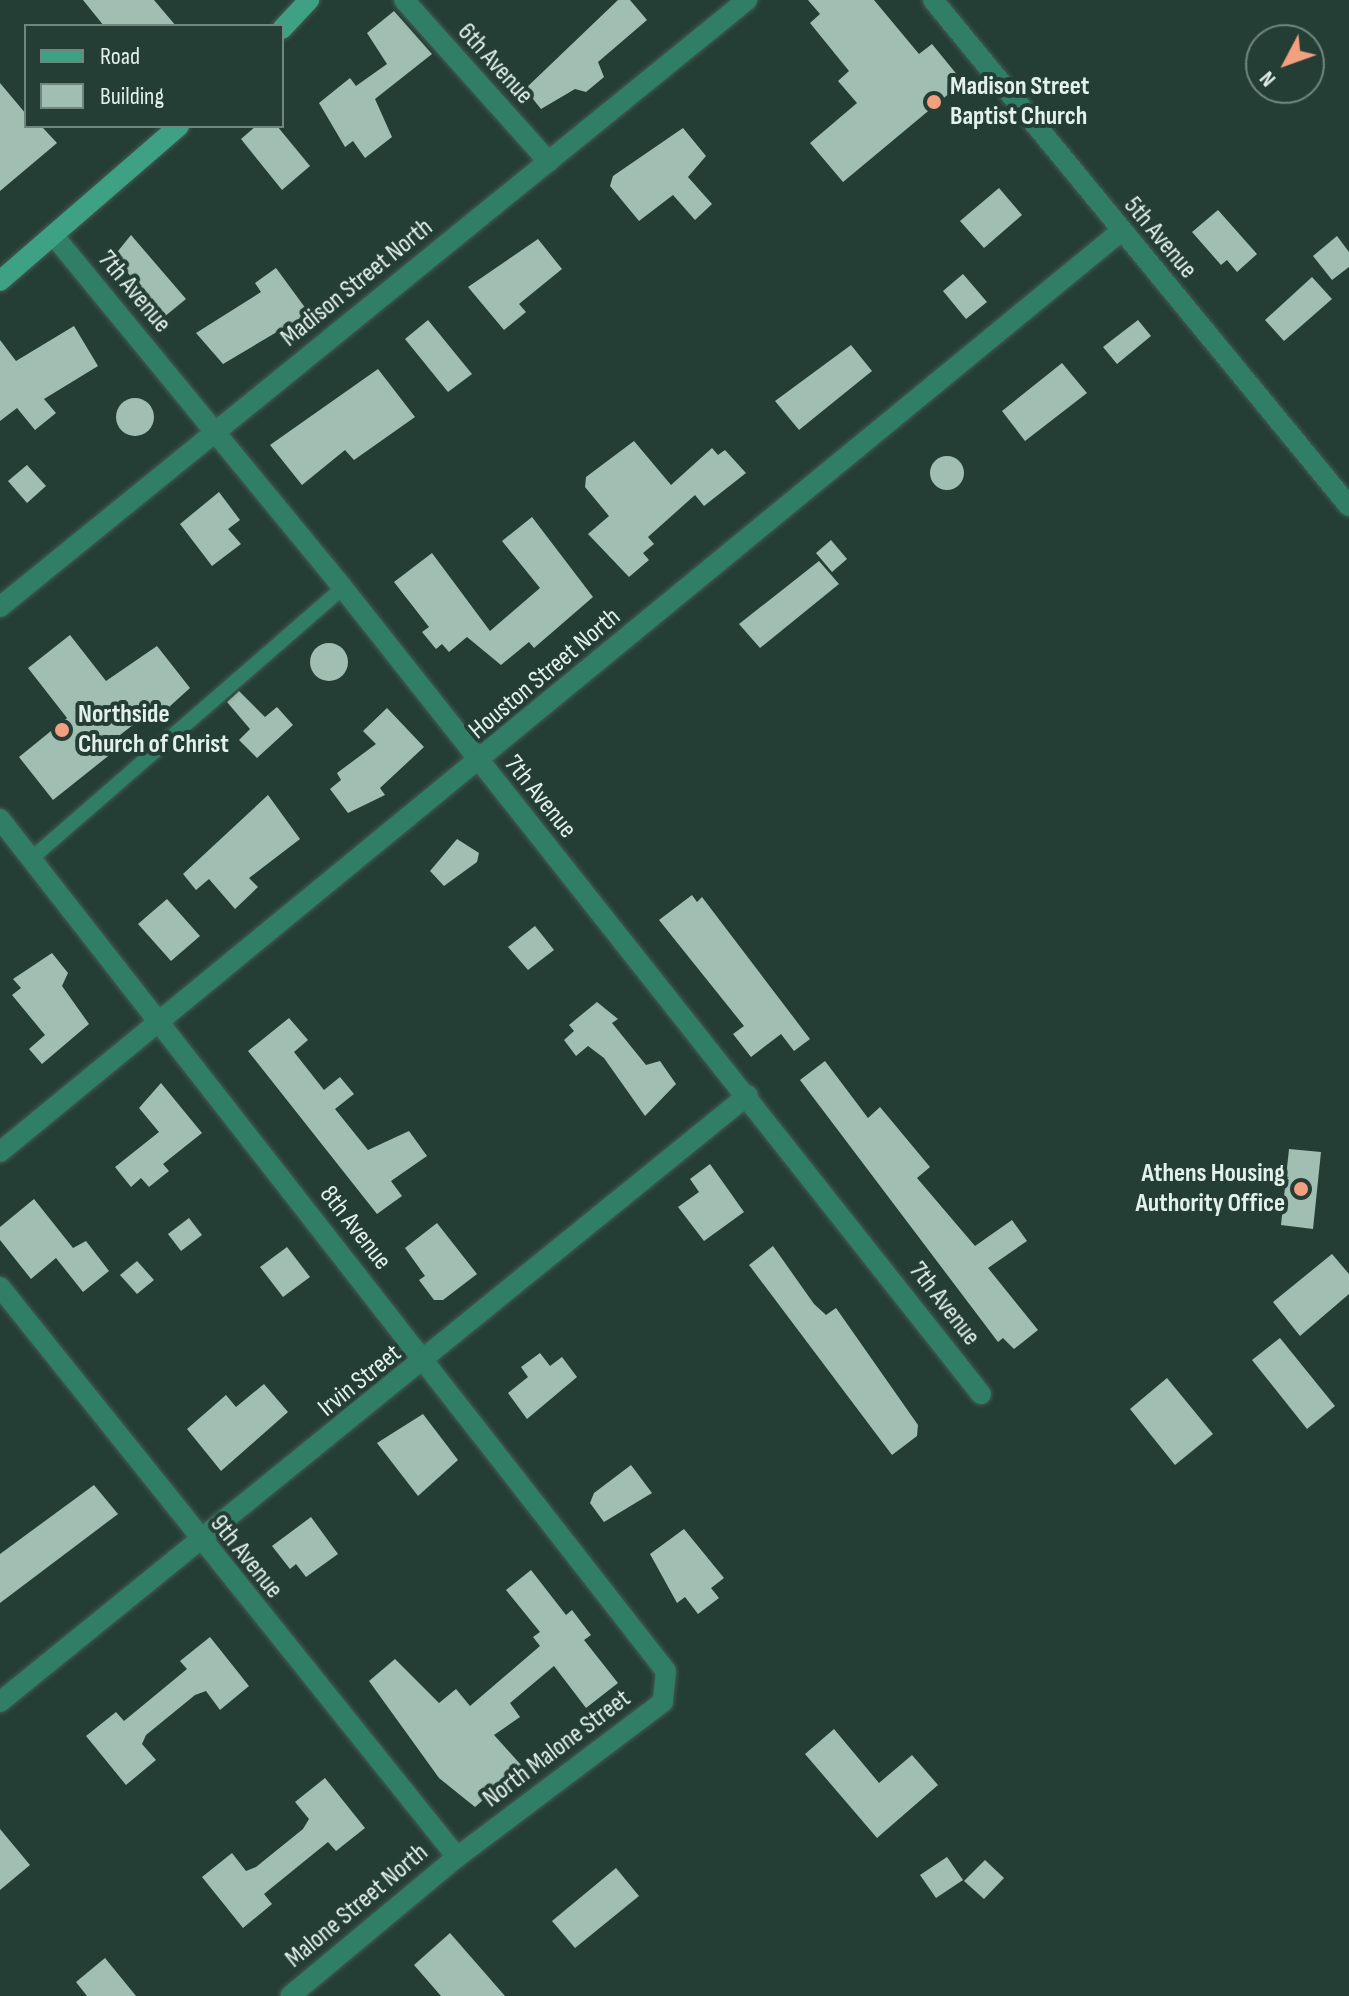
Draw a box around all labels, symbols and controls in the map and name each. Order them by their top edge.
street label: 6th Avenue [451,17,539,111]
legend [24,24,284,128]
north arrow [1245,24,1325,104]
text: Road [100,42,140,71]
text: N [1254,65,1282,92]
place label: Madison Street Baptist Church [950,71,1089,132]
text: Building [100,82,164,111]
marker: Madison Street Baptist Church [925,93,943,111]
street label: 5th Avenue [1117,191,1203,285]
street label: Madison Street North [275,212,439,354]
street label: 7th Avenue [91,245,177,339]
street label: Houston Street North [463,602,627,746]
place label: Northside Church of Christ [78,699,229,760]
marker: Northside Church of Christ [53,721,71,739]
street label: 7th Avenue [497,749,583,845]
place label: Athens Housing Authority Office [1135,1158,1285,1220]
street label: 8th Avenue [312,1180,398,1276]
marker: Athens Housing Authority Office [1292,1180,1310,1198]
street label: 7th Avenue [902,1256,986,1352]
street label: Irvin Street [312,1338,408,1424]
street label: 9th Avenue [203,1509,289,1605]
street label: North Malone Street [477,1683,637,1815]
street label: Malone Street North [279,1837,435,1975]

